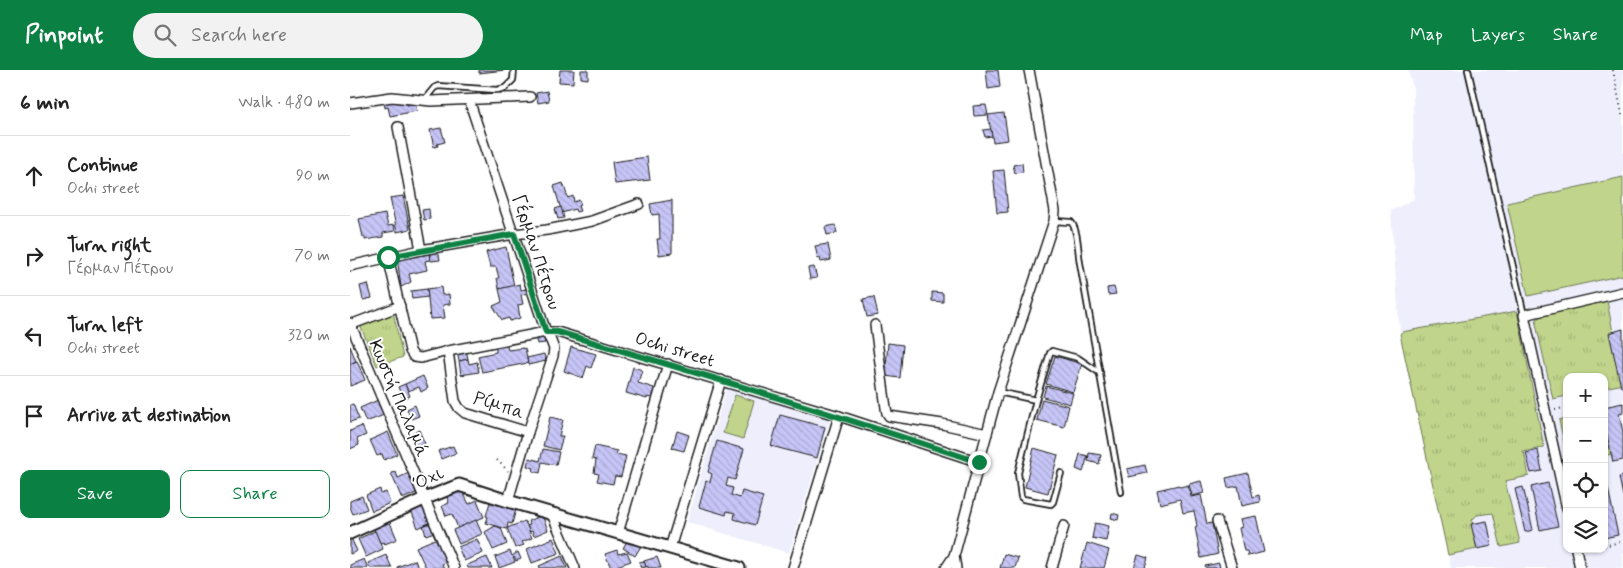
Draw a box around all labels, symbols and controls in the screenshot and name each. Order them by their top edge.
search box [133,13,483,58]
text: Pinpoint [25,20,103,51]
icon: search [151,21,179,49]
text: Search here [191,23,287,48]
text: Map [1410,23,1443,47]
text: Layers [1471,23,1525,47]
text: Share [1553,23,1598,47]
text: 6 min [20,89,70,117]
text: Walk · 480 m [238,92,330,113]
text: Continue [67,153,138,178]
icon: ahead [20,162,48,190]
text: 90 m [296,165,330,186]
text: Ochi street [67,178,140,199]
street label: Γέρμαν Πέτρου [506,191,567,313]
text: Turn right [67,233,151,258]
icon: right [20,242,48,270]
text: 70 m [294,245,330,266]
route start [377,246,400,269]
text: Γέρμαν Πέτρου [67,258,173,279]
text: Turn left [67,313,143,338]
icon: left [20,322,48,350]
text: 320 m [288,325,330,346]
street label: Ochi street [632,327,718,373]
street label: Κωστή Παλαμά [363,336,434,461]
text: Ochi street [67,338,140,359]
map controls [1563,373,1608,553]
button: + [1563,373,1608,418]
street label: Ρίμπα [470,387,527,425]
icon: arrive [20,402,48,430]
text: Arrive at destination [67,403,231,428]
button: − [1563,418,1608,463]
route end [968,451,991,474]
street label: Όχι [409,462,448,496]
button: locate [1563,463,1608,508]
button: Save [20,470,170,518]
button: Share [180,470,330,518]
button: layers [1563,508,1608,553]

